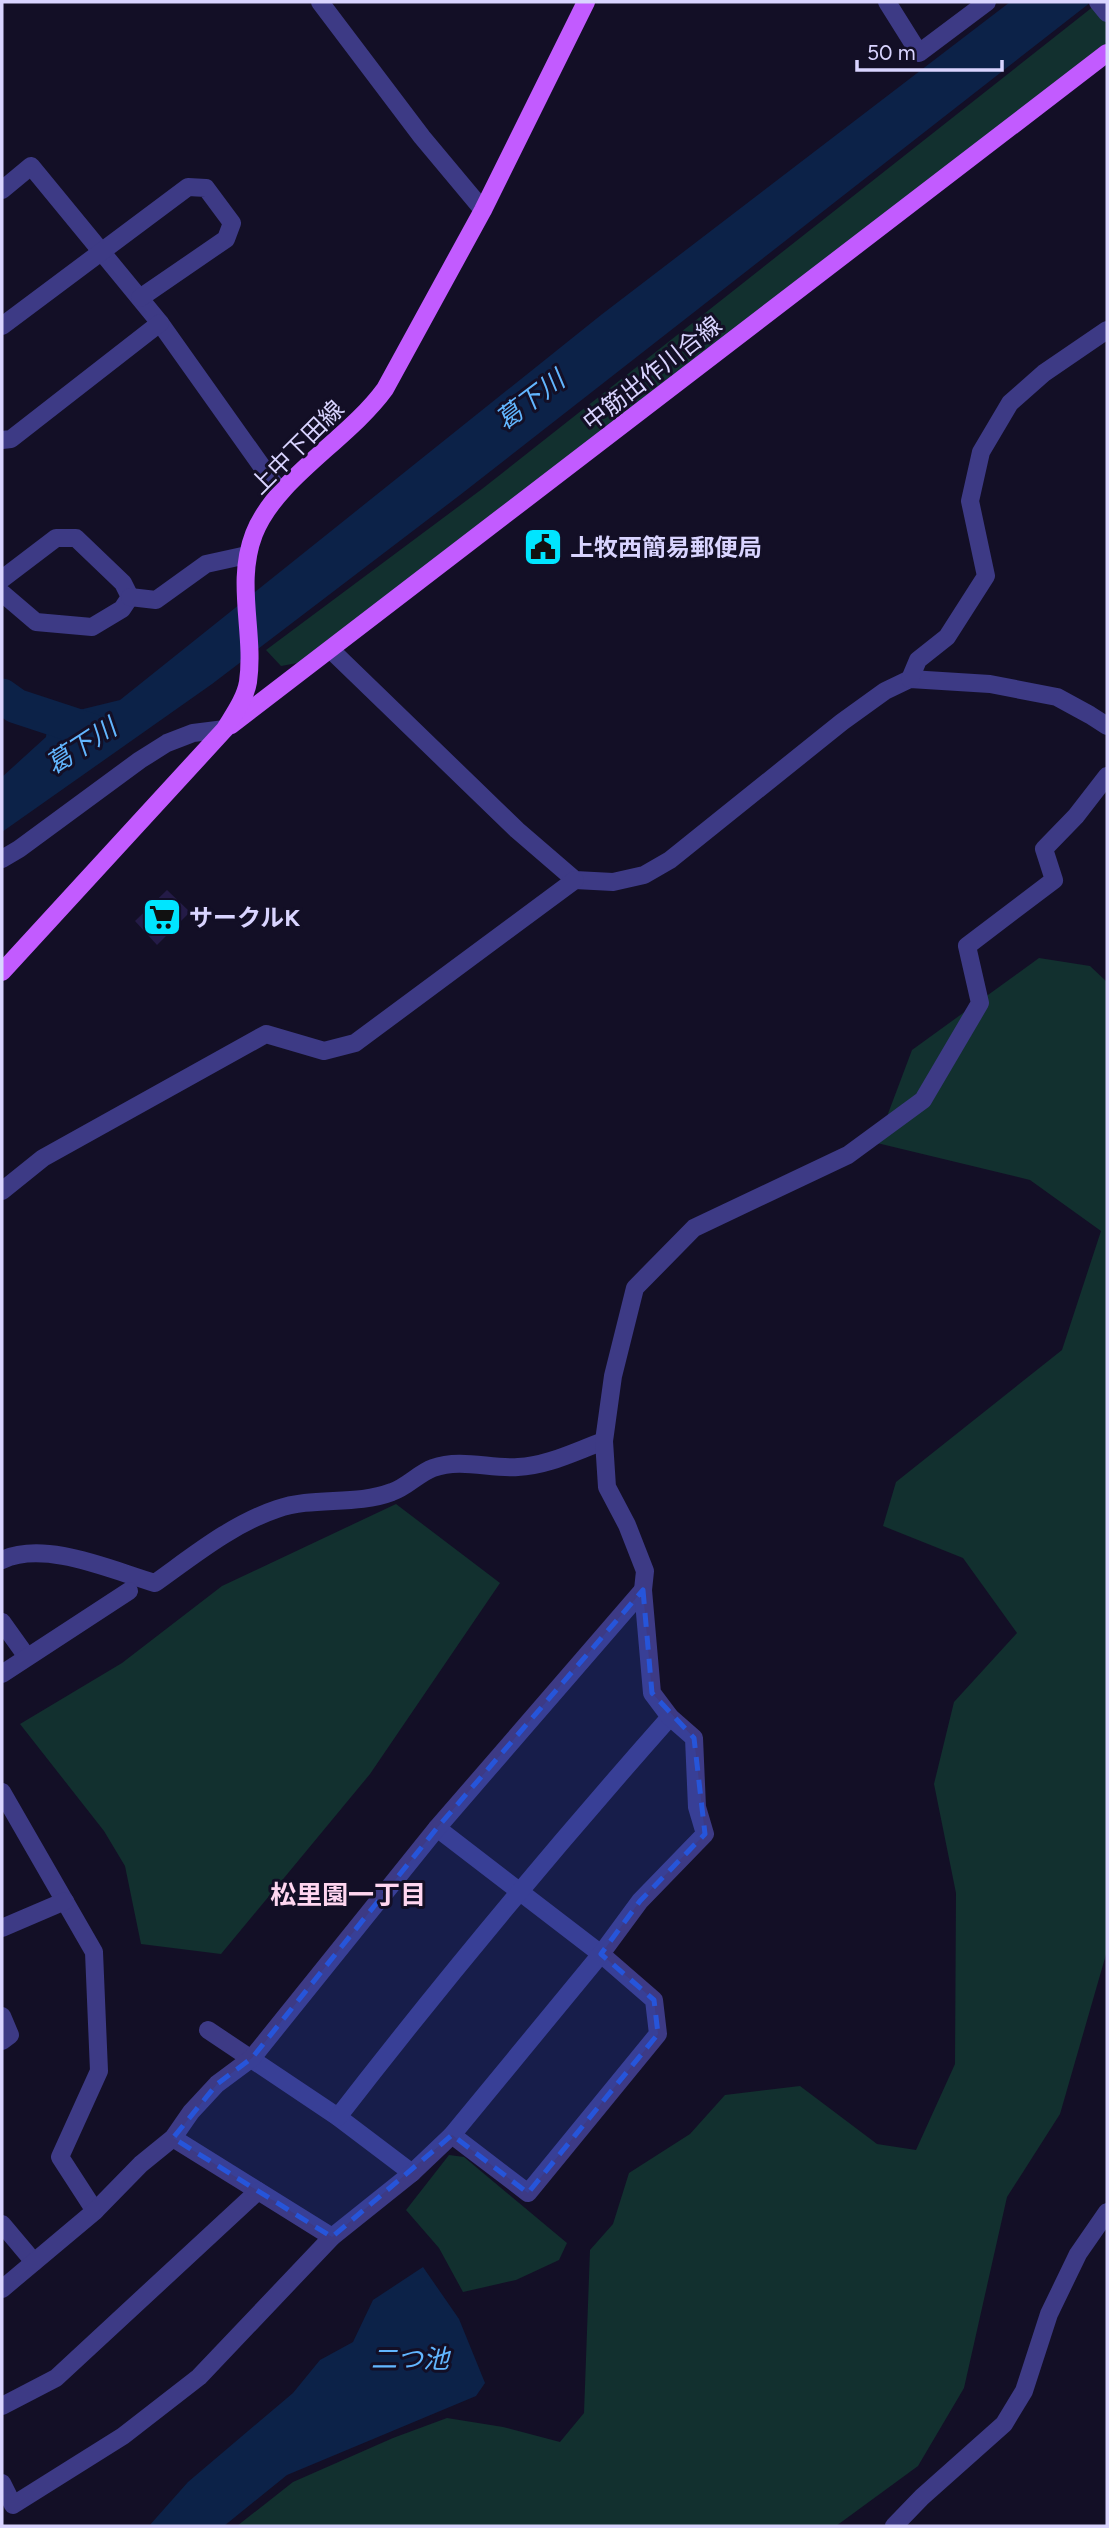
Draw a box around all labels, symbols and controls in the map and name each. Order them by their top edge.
scale bar [857,28,1002,72]
text: 50 m [867,40,916,65]
street label: 中筋出作川合線 [577,310,727,436]
water label: 葛下川 [489,362,573,436]
street label: 上中下田線 [244,394,350,500]
public building icon: 上牧西簡易郵便局 [522,526,564,568]
place label: 上牧西簡易郵便局 [570,533,762,562]
water label: 葛下川 [40,710,125,781]
supermarket icon: サークルK [141,896,183,938]
place label: サークルK [189,903,300,932]
district label: 松里園一丁目 [270,1879,426,1911]
water label: 二つ池 [371,2343,452,2375]

